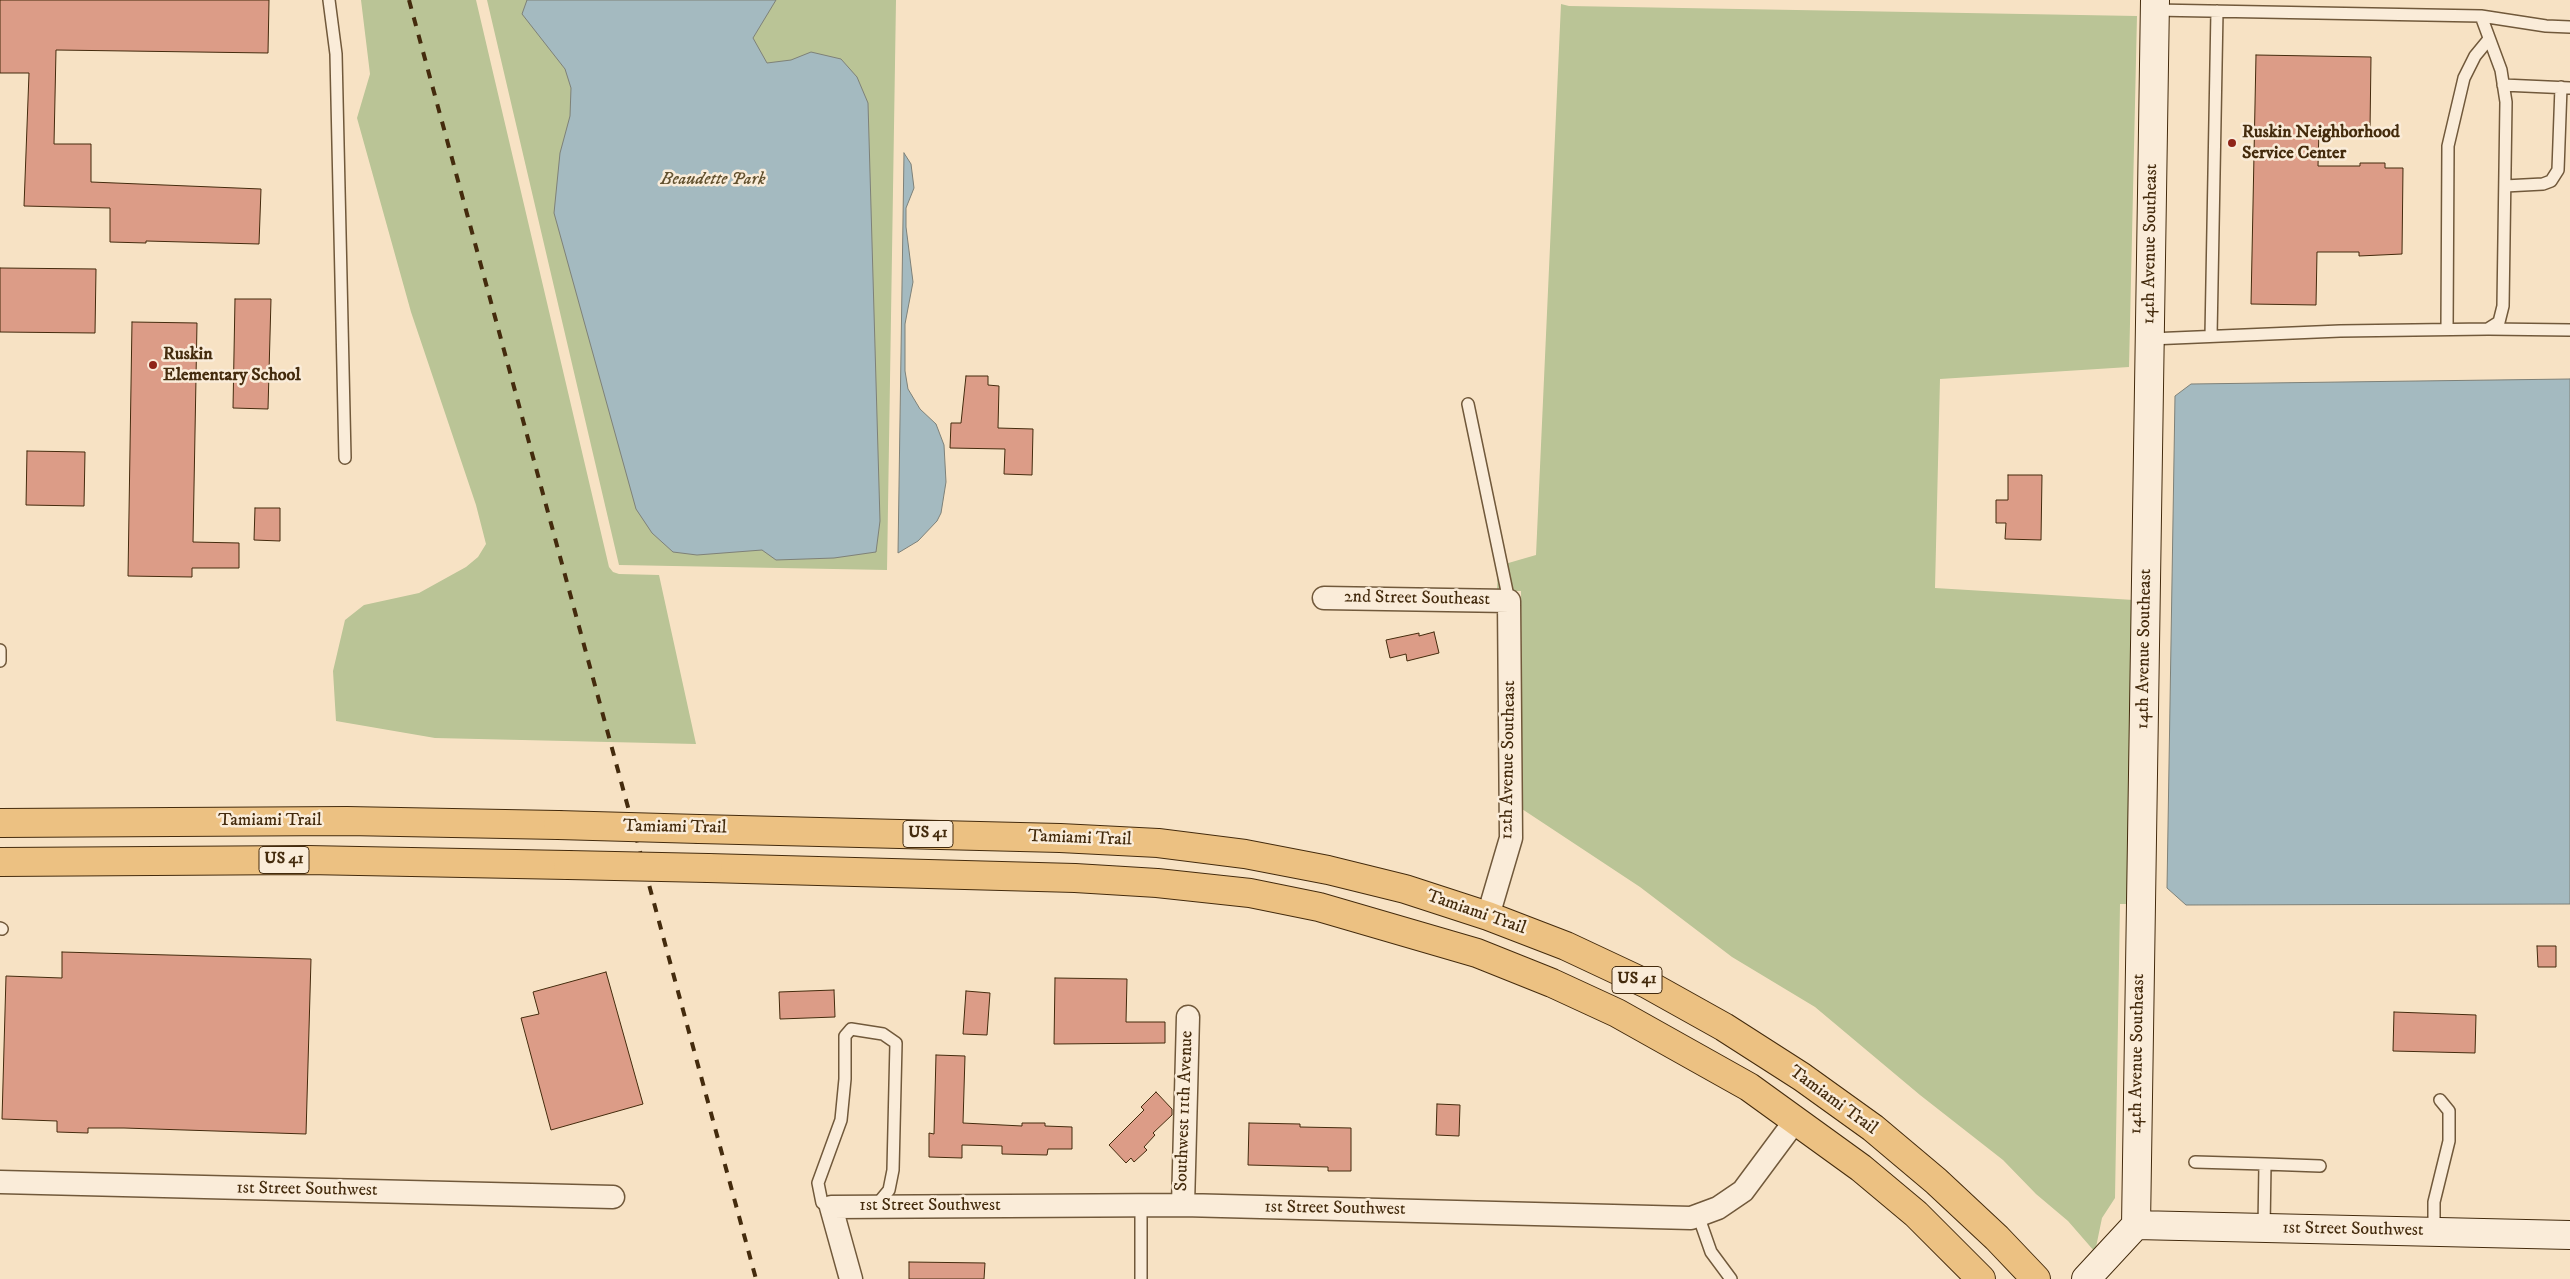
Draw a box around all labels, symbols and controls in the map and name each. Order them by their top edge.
place label: Ruskin Neighborhood Service Center [2242,122,2400,164]
marker: Ruskin Neighborhood Service Center [2226,137,2238,149]
street label: 14th Avenue Southeast [2139,163,2163,325]
park label: Beaudette Park [661,169,765,191]
place label: Ruskin Elementary School [163,344,301,386]
marker: Ruskin Elementary School [147,359,159,371]
street label: 14th Avenue Southeast [2133,568,2157,730]
street label: 2nd Street Southeast [1344,587,1490,611]
street label: 12th Avenue Southeast [1497,680,1521,840]
street label: Tamiami Trail [218,810,322,832]
street label: Tamiami Trail [623,816,727,840]
road number: US 41 [903,821,953,848]
street label: Tamiami Trail [1028,826,1132,852]
road number: US 41 [259,846,309,874]
street label: Tamiami Trail [1423,886,1529,940]
road number: US 41 [1612,966,1662,994]
street label: 14th Avenue Southeast [2126,973,2150,1135]
street label: Southwest 11th Avenue [1171,1030,1199,1192]
street label: Tamiami Trail [1785,1062,1881,1140]
street label: 1st Street Southwest [236,1178,378,1202]
street label: 1st Street Southwest [859,1195,1001,1217]
street label: 1st Street Southwest [1264,1197,1406,1221]
street label: 1st Street Southwest [2282,1218,2424,1242]

